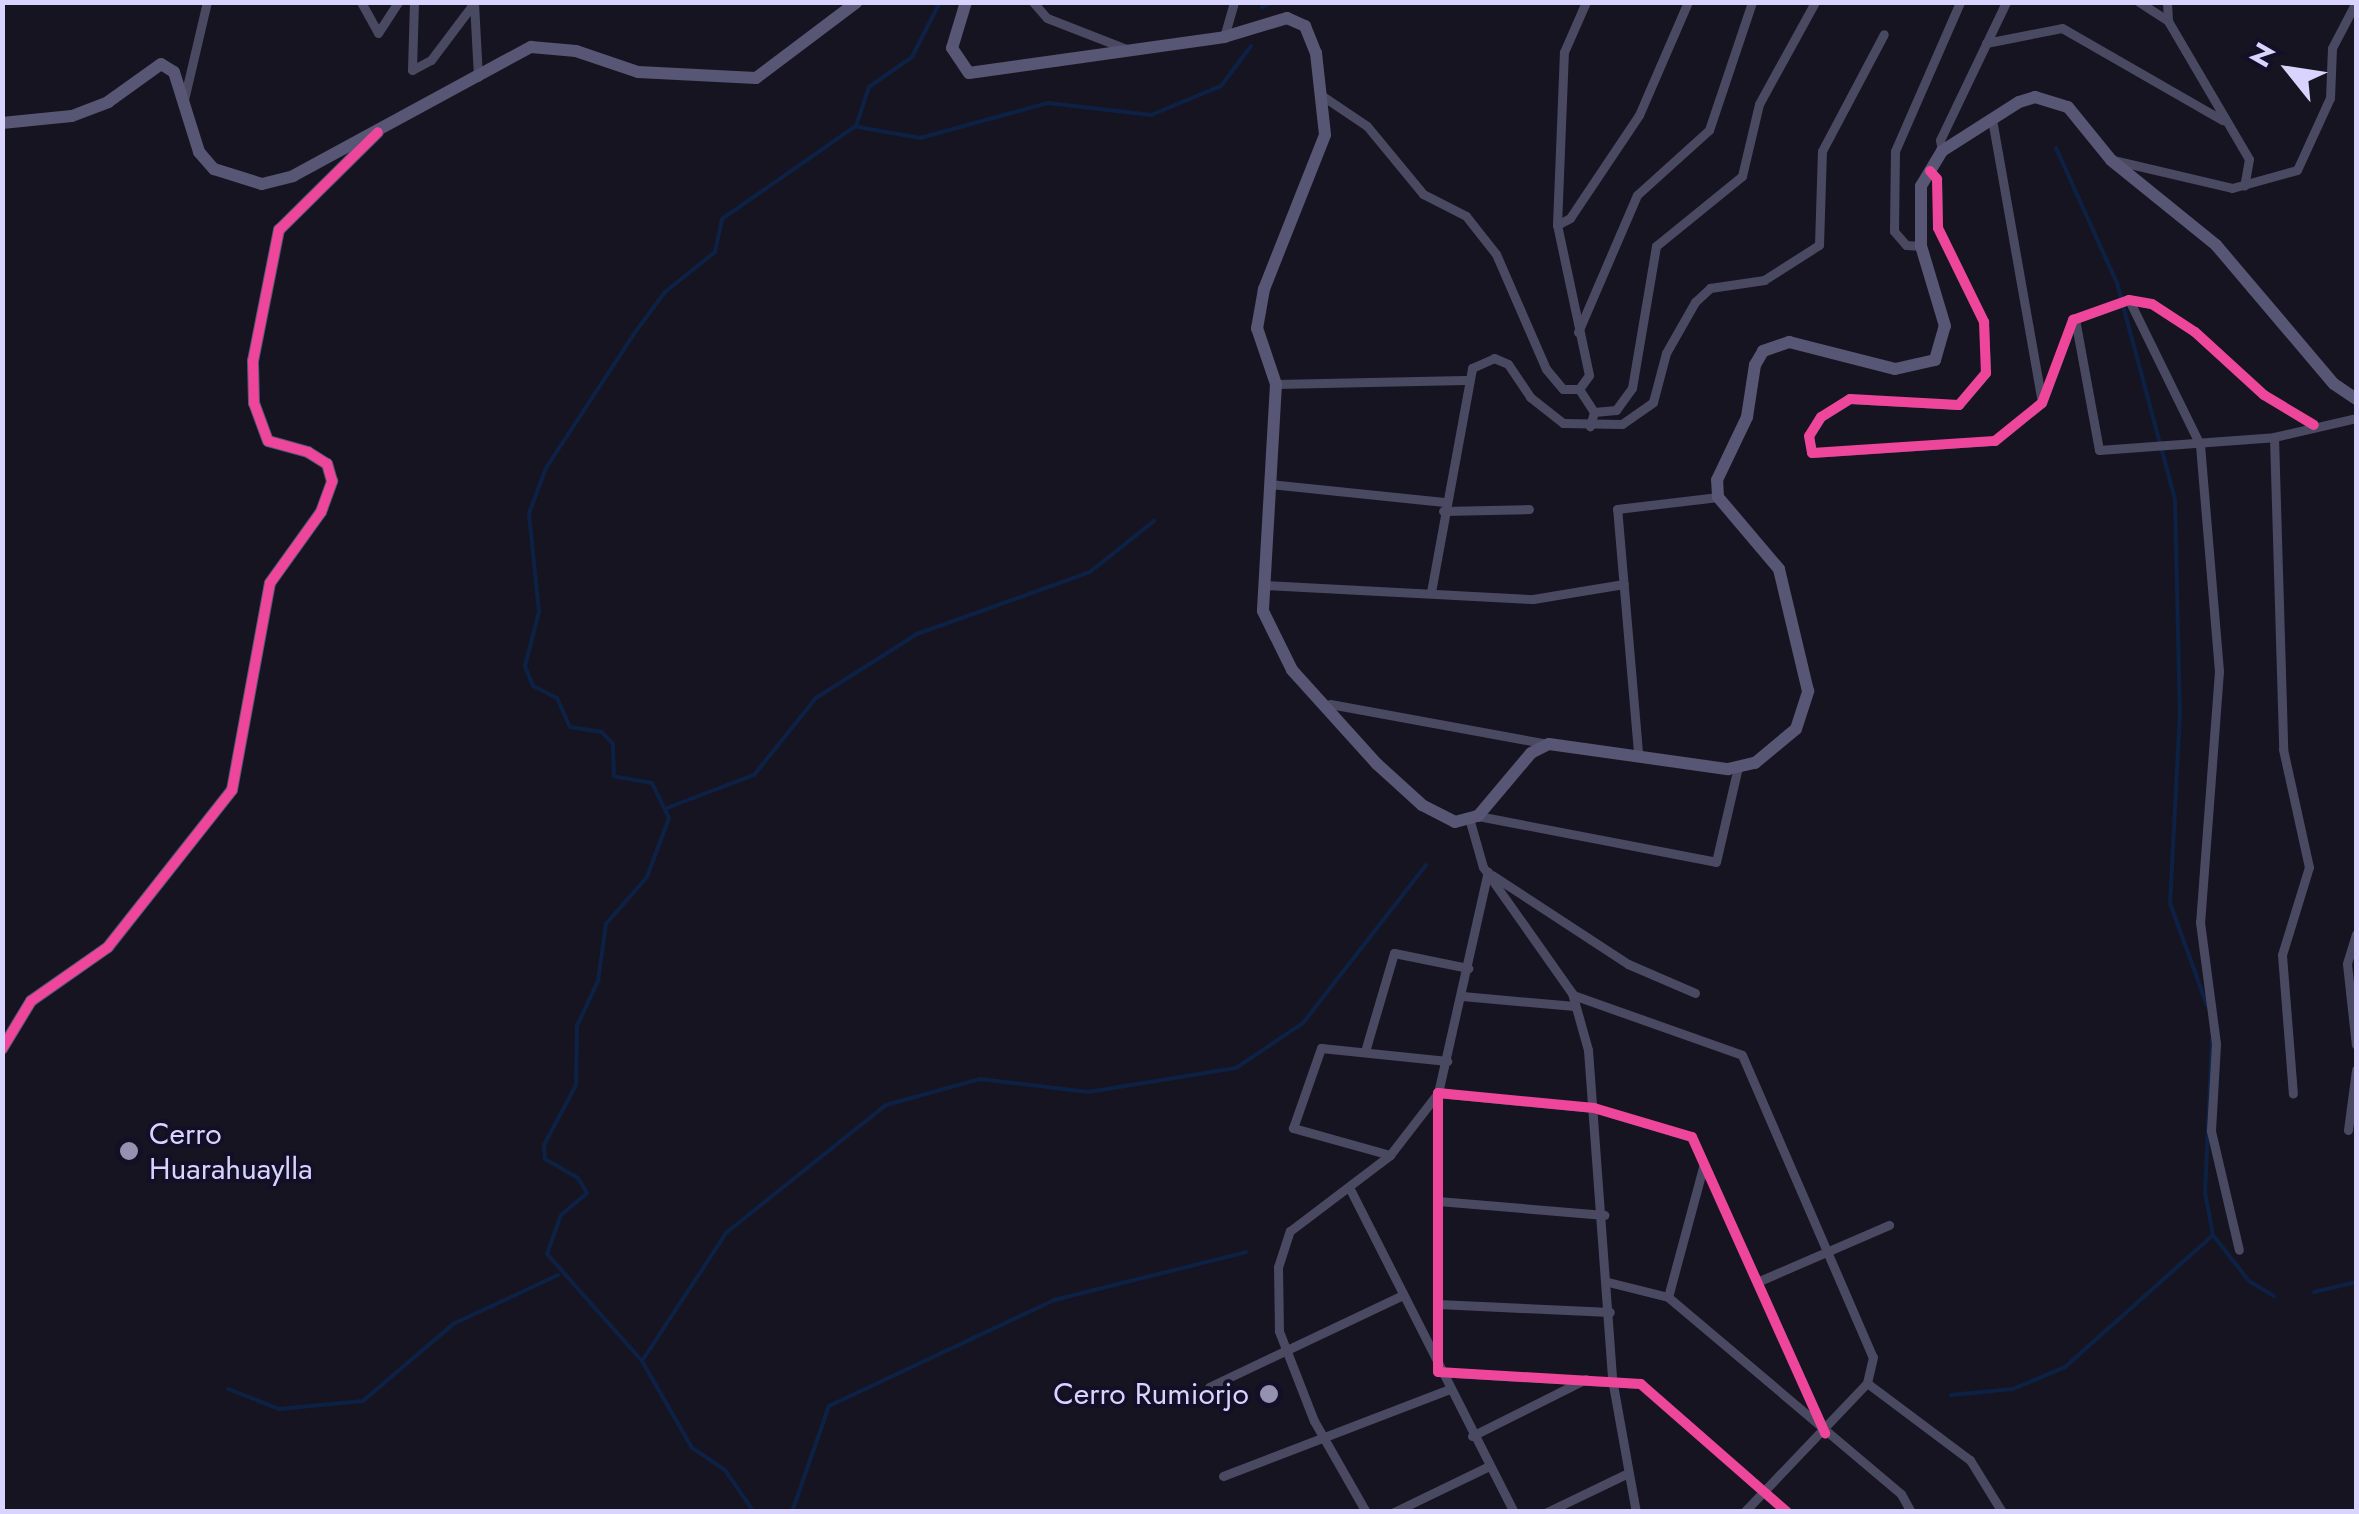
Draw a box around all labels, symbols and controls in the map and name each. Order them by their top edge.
north arrow [2239,20,2339,120]
text: N [2239,35,2286,75]
place label: Cerro Huarahuaylla [149,1116,313,1186]
marker: Cerro Huarahuaylla [118,1140,140,1162]
place label: Cerro Rumiorjo [1053,1376,1249,1412]
marker: Cerro Rumiorjo [1258,1383,1280,1405]

